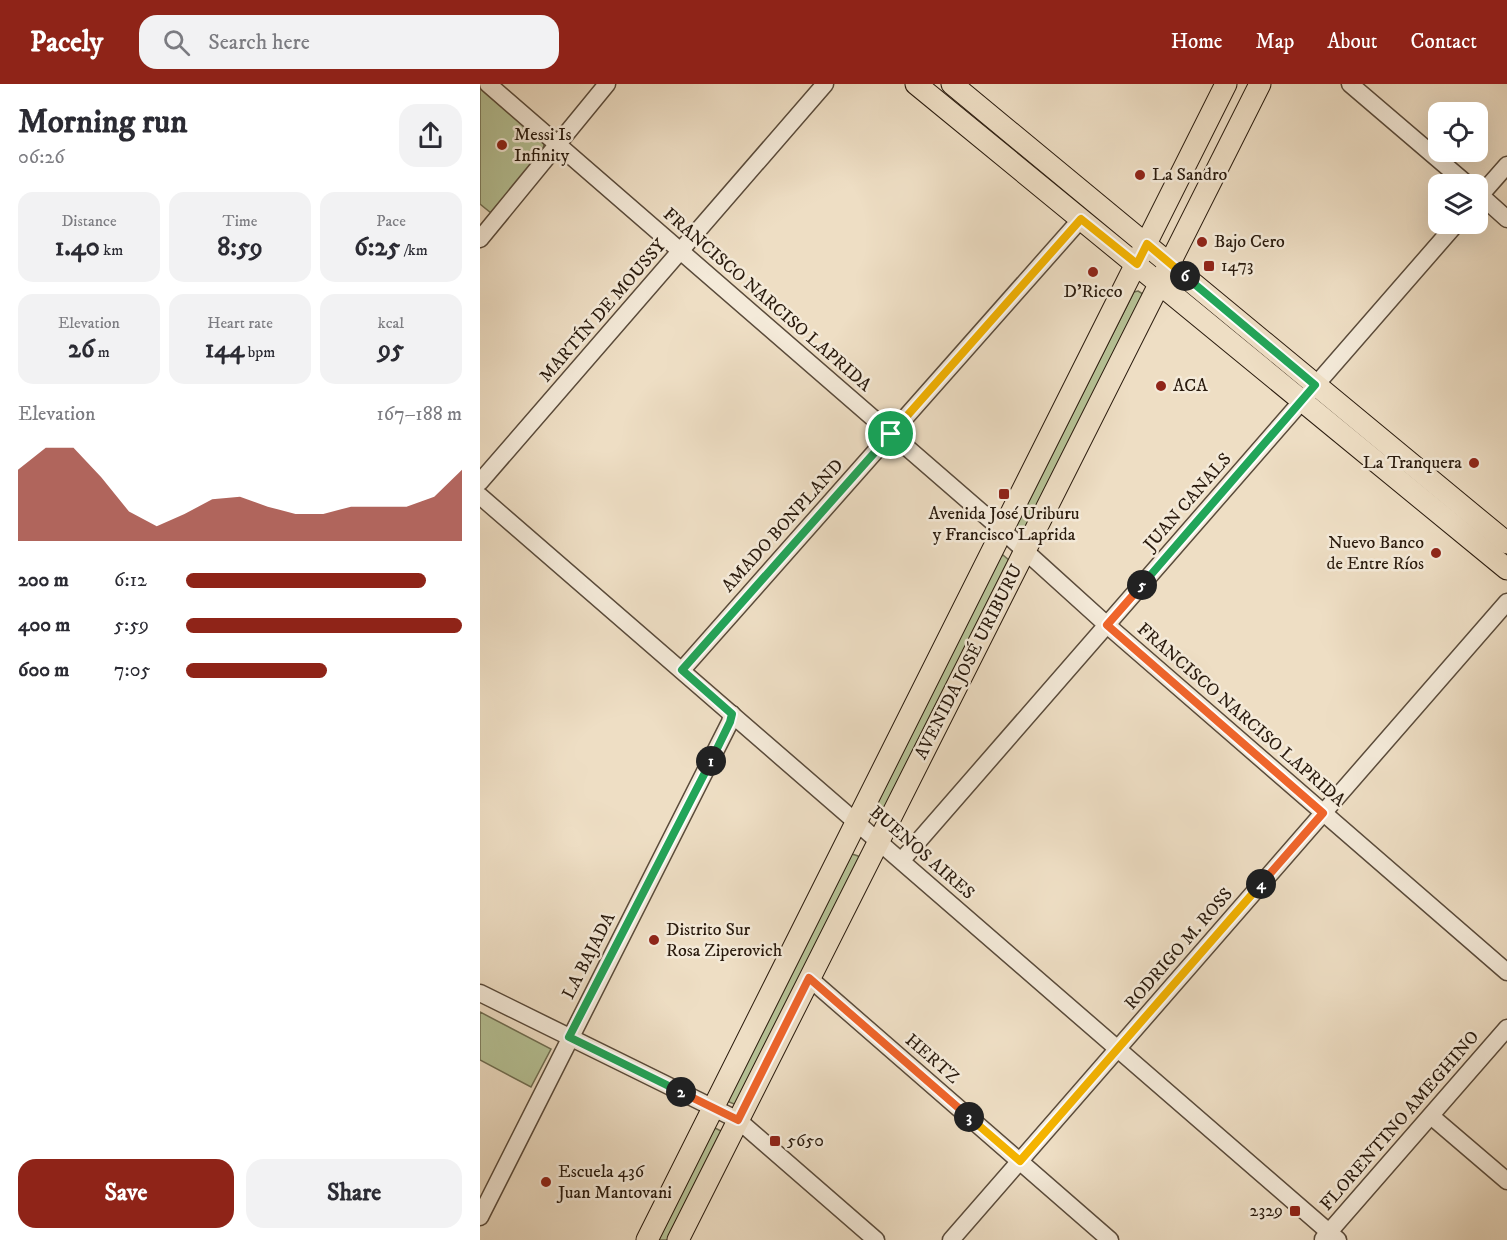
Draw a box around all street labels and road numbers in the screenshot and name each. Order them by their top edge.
street label: FRANCISCO NARCISO LAPRIDA [658,204,876,397]
street label: MARTÍN DE MOUSSY [534,234,672,387]
street label: JUAN CANALS [1138,449,1236,557]
street label: AMADO BONPLAND [717,455,849,597]
street label: AVENIDA JOSÉ URIBURU [910,561,1028,763]
street label: FRANCISCO NARCISO LAPRIDA [1132,619,1350,812]
street label: BUENOS AIRES [865,802,979,904]
street label: RODRIGO M. ROSS [1120,884,1238,1014]
street label: LA BAJADA [558,909,620,1003]
street label: FLORENTINO AMEGHINO [1316,1026,1484,1216]
street label: HERTZ [900,1029,964,1089]

